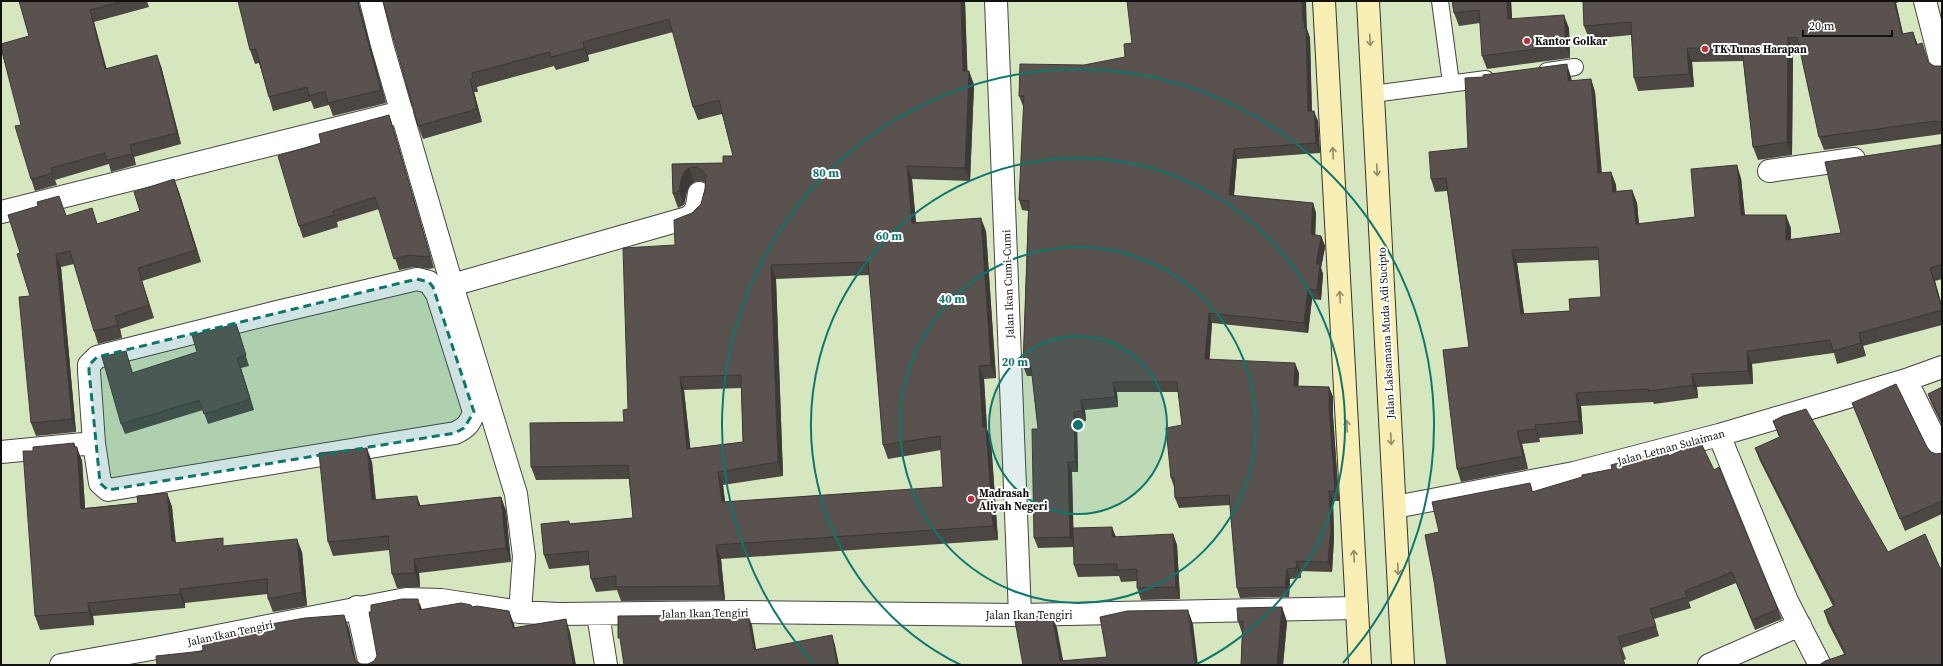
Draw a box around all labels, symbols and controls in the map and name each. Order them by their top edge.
scale bar [1803,12,1892,38]
text: 20 m [1809,18,1835,34]
one-way arrow [1366,33,1373,46]
place label: Kantor Golkar [1535,34,1608,49]
marker: Kantor Golkar [1522,36,1532,46]
place label: TK Tunas Harapan [1713,42,1807,57]
marker: TK Tunas Harapan [1700,44,1710,54]
one-way arrow [1329,147,1336,160]
one-way arrow [1373,163,1381,176]
text: 80 m [813,165,839,181]
text: 60 m [876,228,902,244]
street label: Jalan Ikan Cumi-Cumi [999,229,1018,340]
street label: Jalan Laksamana Muda Adi Sucipto [1375,247,1399,420]
text: 40 m [939,291,965,307]
one-way arrow [1337,291,1344,304]
text: 20 m [1002,354,1028,370]
centre of rings [1071,418,1085,432]
one-way arrow [1344,420,1351,433]
street label: Jalan Letnan Sulaiman [1615,426,1727,469]
one-way arrow [1387,432,1395,445]
place label: Madrasah Aliyah Negeri [979,486,1048,514]
marker: Madrasah Aliyah Negeri [966,494,976,504]
one-way arrow [1351,550,1358,563]
one-way arrow [1395,562,1402,575]
street label: Jalan Ikan Tengiri [660,605,749,622]
street label: Jalan Ikan Tengiri [984,608,1073,623]
street label: Jalan Ikan Tengiri [185,617,274,650]

